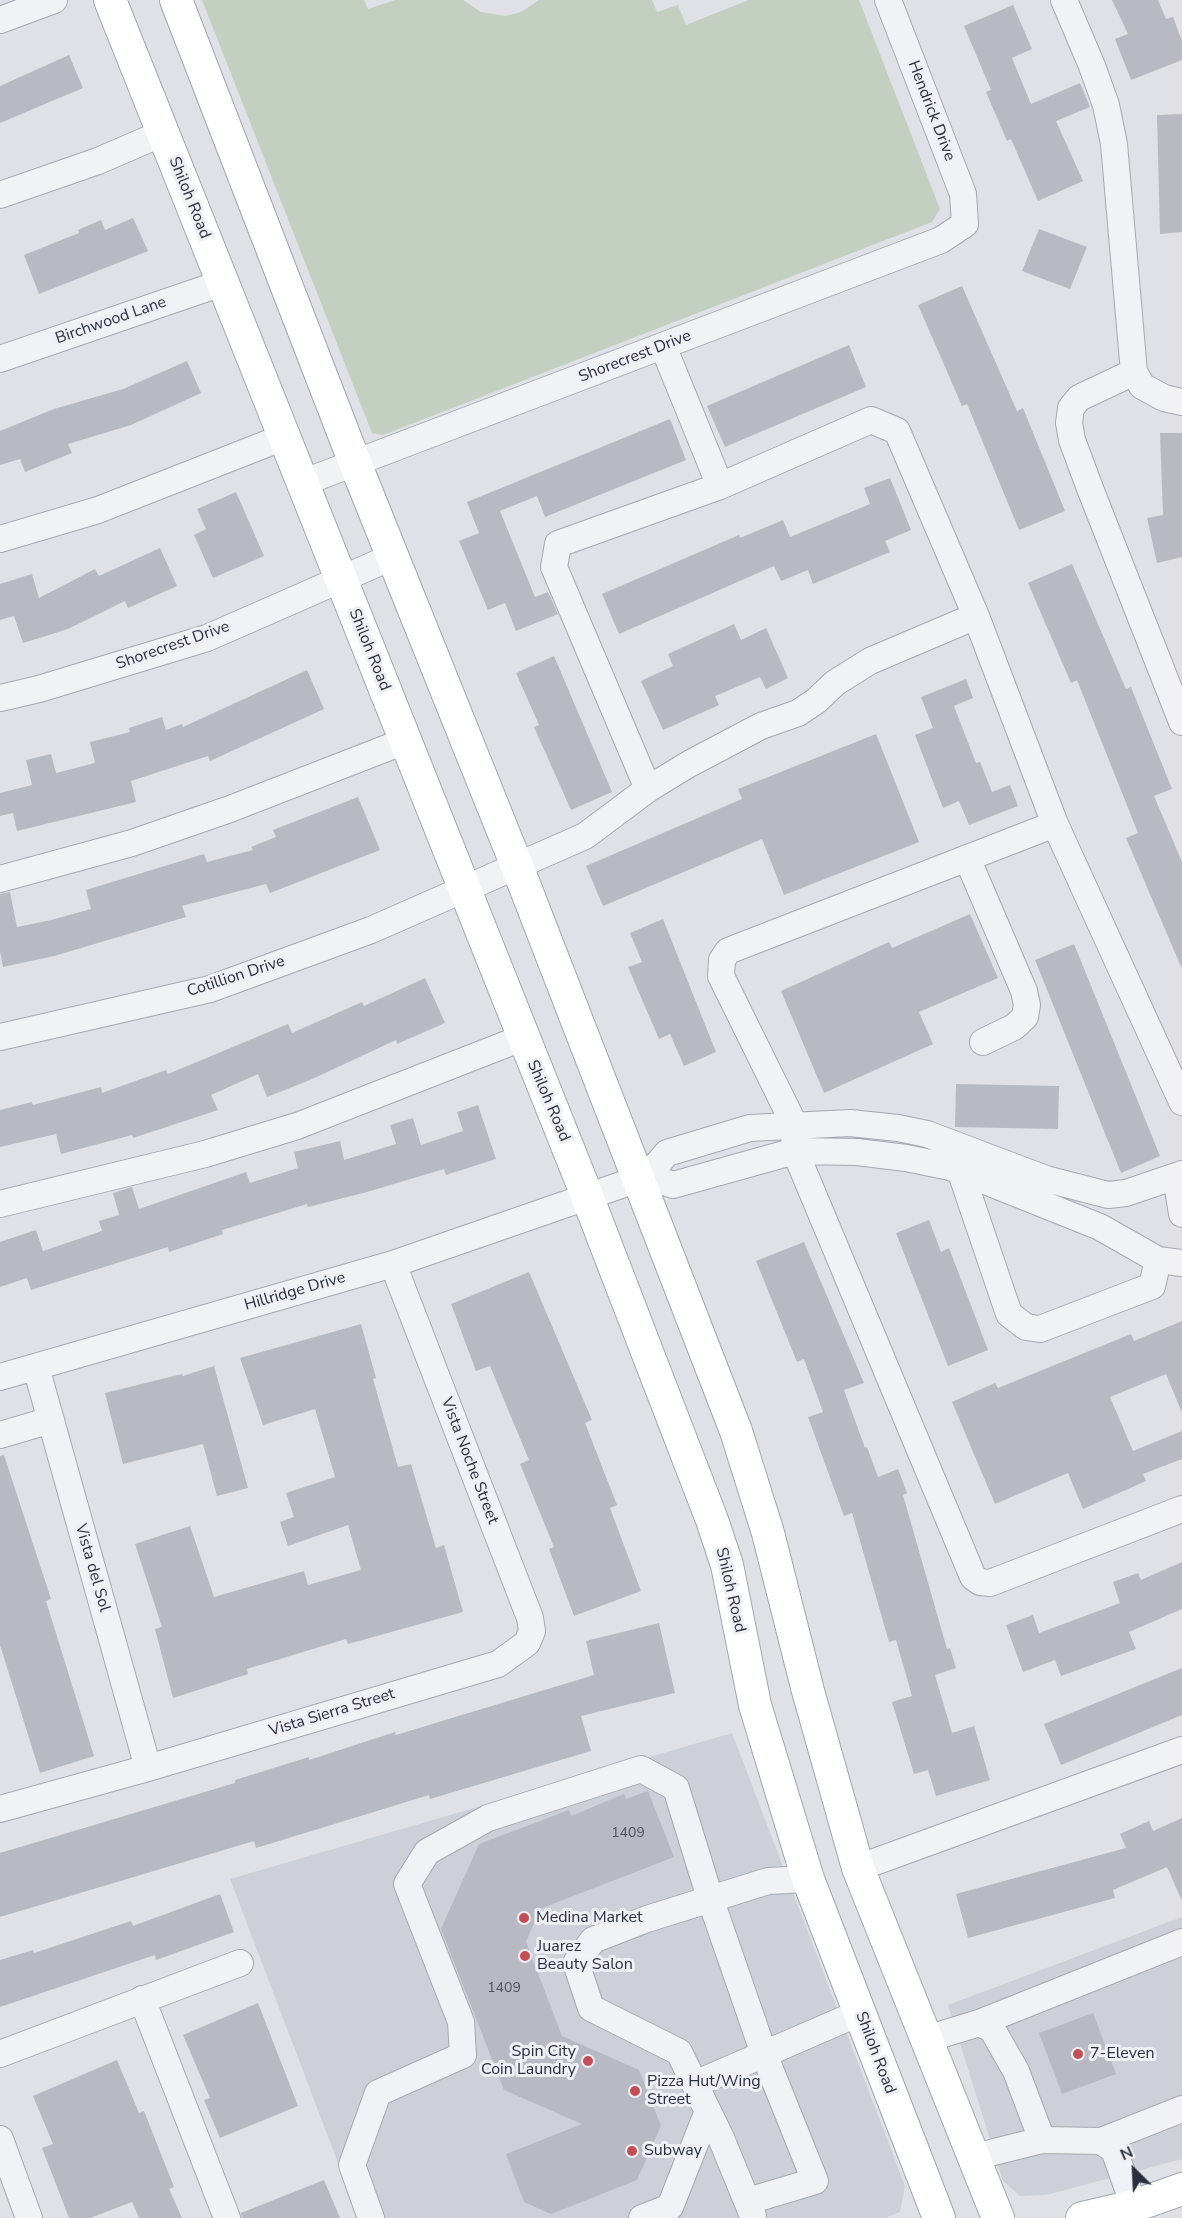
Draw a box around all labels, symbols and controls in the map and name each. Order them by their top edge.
street label: Hendrick Drive [903,58,959,164]
street label: Shiloh Road [164,154,214,242]
street label: Birchwood Lane [53,293,169,349]
street label: Shorecrest Drive [576,327,694,387]
street label: Shiloh Road [344,606,394,694]
street label: Shorecrest Drive [114,618,232,674]
street label: Cotillion Drive [185,952,287,1002]
street label: Shiloh Road [522,1057,574,1145]
street label: Hillridge Drive [242,1268,348,1316]
street label: Vista Noche Street [436,1395,502,1527]
street label: Vista del Sol [70,1522,114,1614]
street label: Shiloh Road [711,1546,749,1634]
street label: Vista Sierra Street [267,1685,397,1741]
house number: 1409 [611,1826,645,1842]
place label: Medina Market [536,1908,643,1928]
marker: Medina Market [517,1911,531,1925]
place label: Juarez Beauty Salon [537,1937,633,1975]
marker: Juarez Beauty Salon [518,1949,532,1963]
house number: 1409 [487,1981,521,1997]
street label: Shiloh Road [851,2009,899,2097]
place label: Spin City Coin Laundry [481,2042,576,2080]
place label: 7-Eleven [1090,2044,1154,2064]
marker: 7-Eleven [1071,2047,1085,2061]
marker: Spin City Coin Laundry [581,2054,595,2068]
place label: Pizza Hut/Wing Street [647,2072,761,2110]
marker: Pizza Hut/Wing Street [628,2084,642,2098]
north arrow [1104,2140,1164,2200]
place label: Subway [644,2141,702,2161]
text: N [1117,2141,1137,2166]
marker: Subway [625,2144,639,2158]

